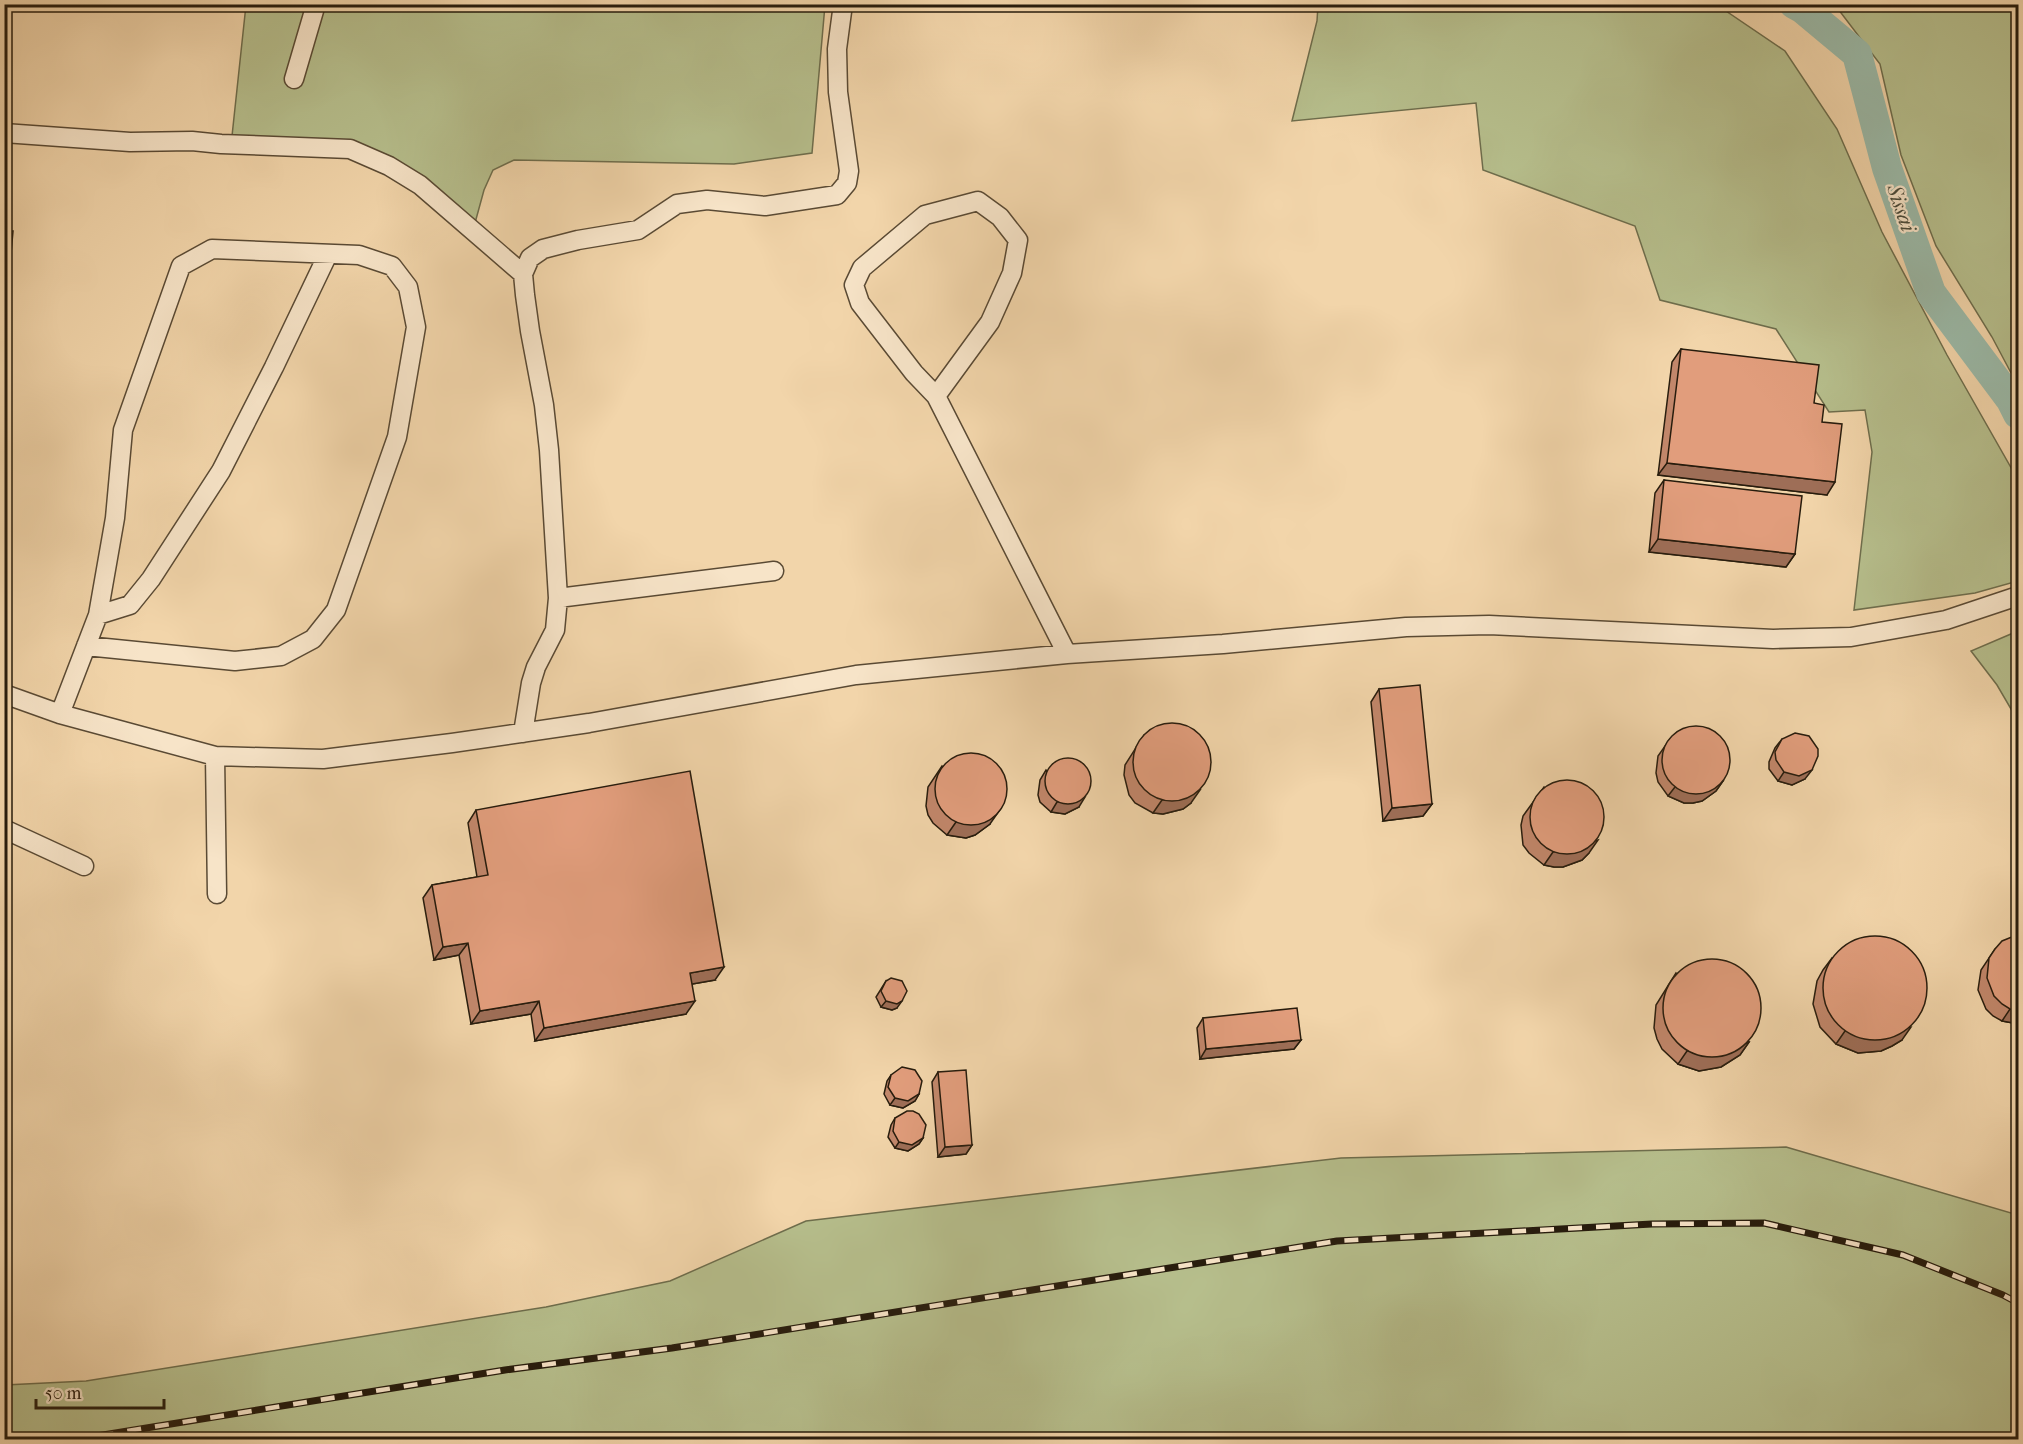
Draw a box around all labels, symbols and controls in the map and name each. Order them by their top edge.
water label: Sissai [1881,180,1922,237]
scale bar [36,1372,164,1410]
text: 50 m [45,1383,82,1404]

